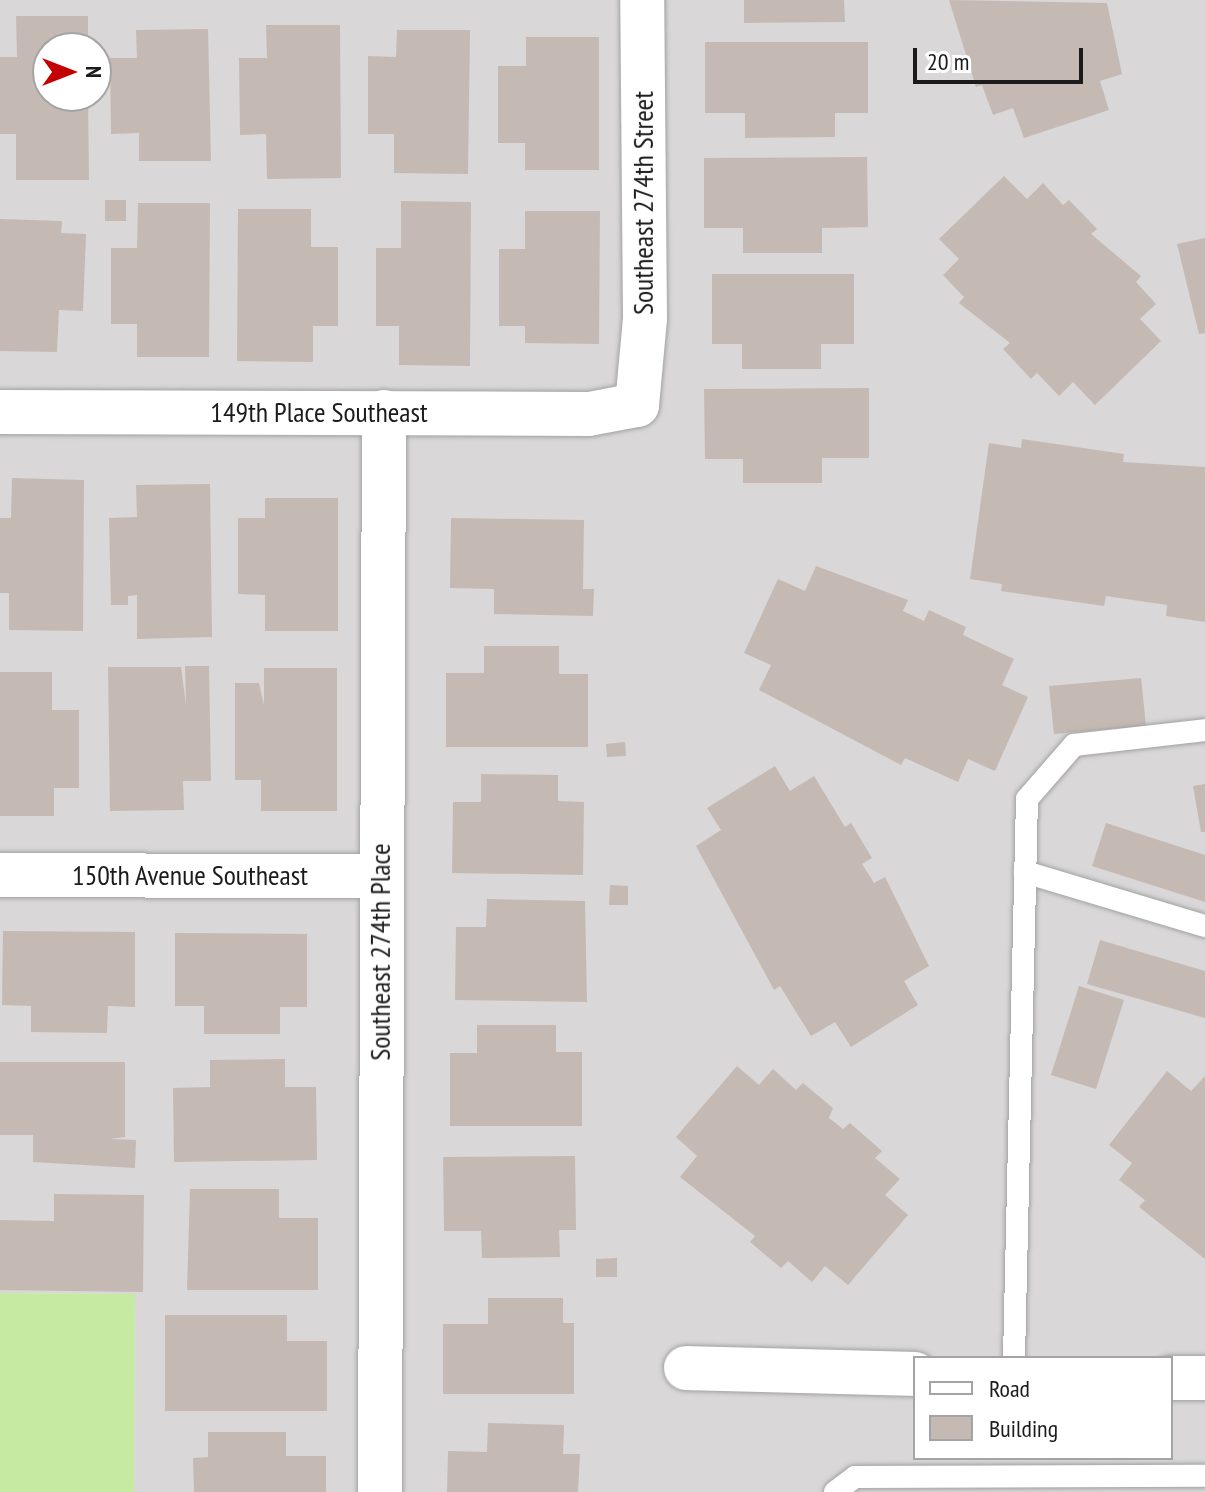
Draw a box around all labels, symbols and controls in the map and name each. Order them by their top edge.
north arrow [32,32,112,112]
scale bar [917,32,1087,82]
text: 20 m [927,46,969,77]
text: N [80,66,108,78]
street label: Southeast 274th Street [626,91,660,315]
street label: 149th Place Southeast [210,395,428,429]
street label: Southeast 274th Place [363,843,397,1061]
street label: 150th Avenue Southeast [72,858,308,892]
legend [913,1356,1173,1460]
text: Road [989,1373,1030,1404]
text: Building [989,1413,1058,1444]

